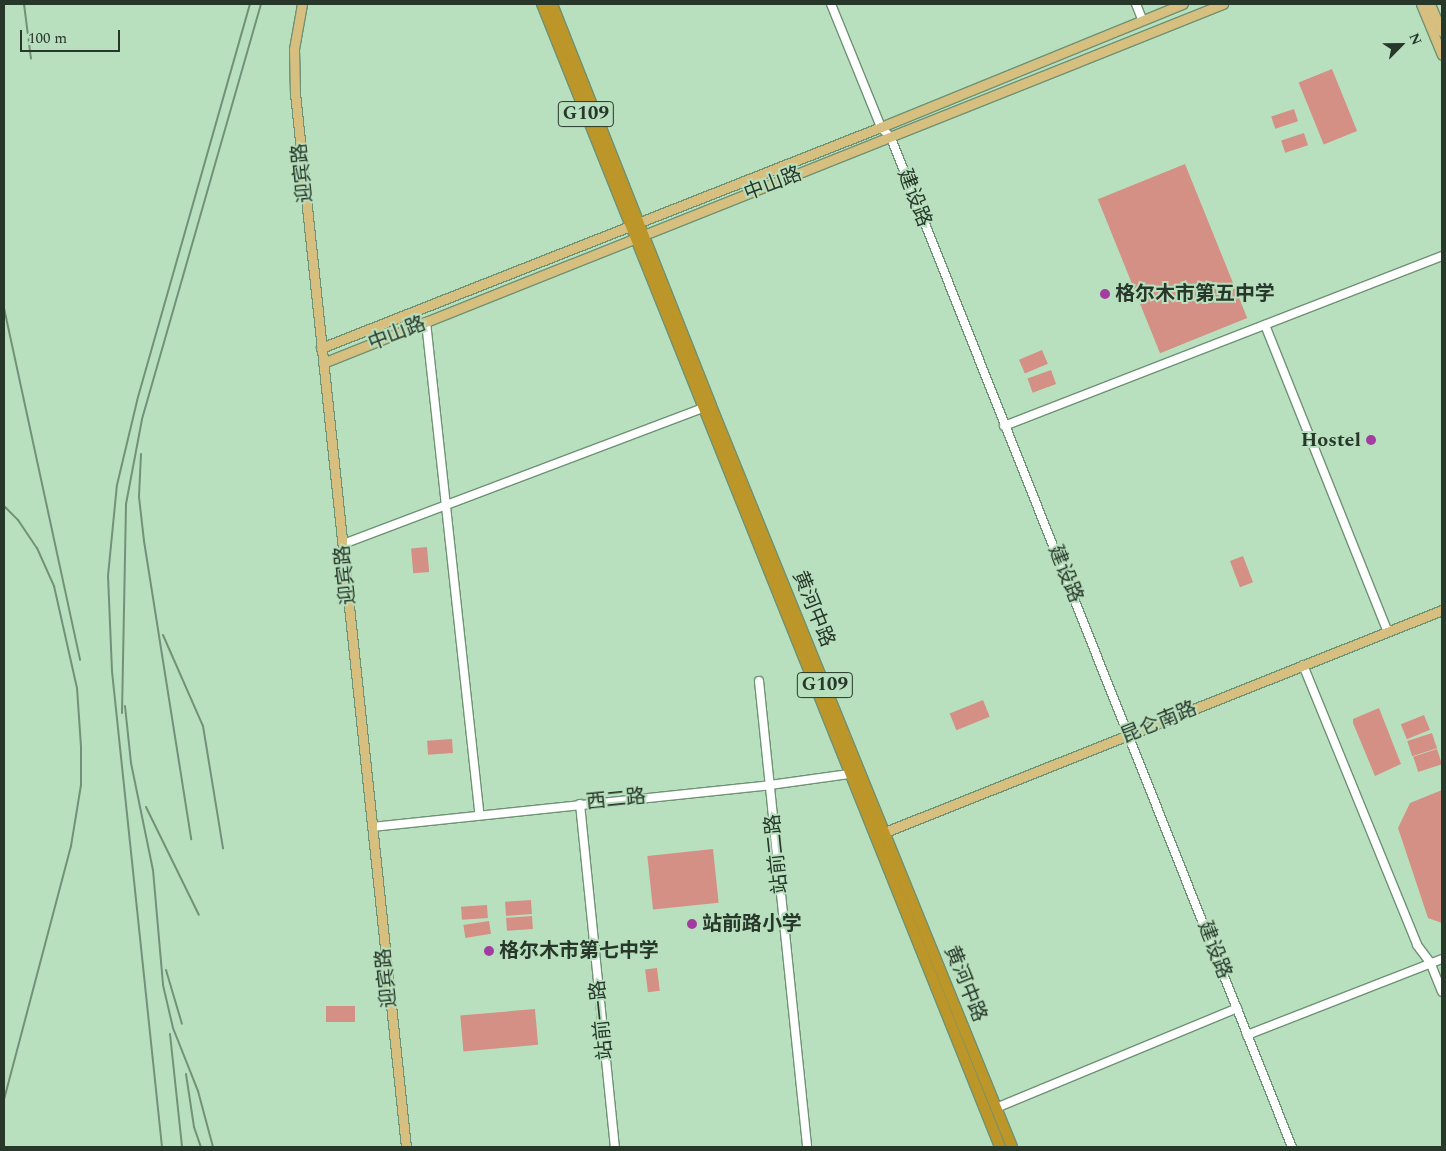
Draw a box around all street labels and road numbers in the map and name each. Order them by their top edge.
road number: G109 [557,98,615,130]
street label: 迎宾路 [288,142,318,204]
street label: 中山路 [741,162,805,206]
street label: 建设路 [892,166,936,230]
street label: 中山路 [365,312,429,356]
street label: 建设路 [1043,542,1087,606]
street label: 迎宾路 [331,544,361,606]
street label: 黄河中路 [787,567,839,651]
road number: G109 [796,668,854,702]
street label: 昆仑南路 [1117,697,1201,749]
street label: 西二路 [585,785,647,815]
street label: 站前二路 [761,813,793,895]
street label: 建设路 [1192,918,1236,982]
street label: 黄河中路 [939,942,991,1026]
street label: 迎宾路 [372,947,402,1009]
street label: 站前一路 [586,979,618,1061]

